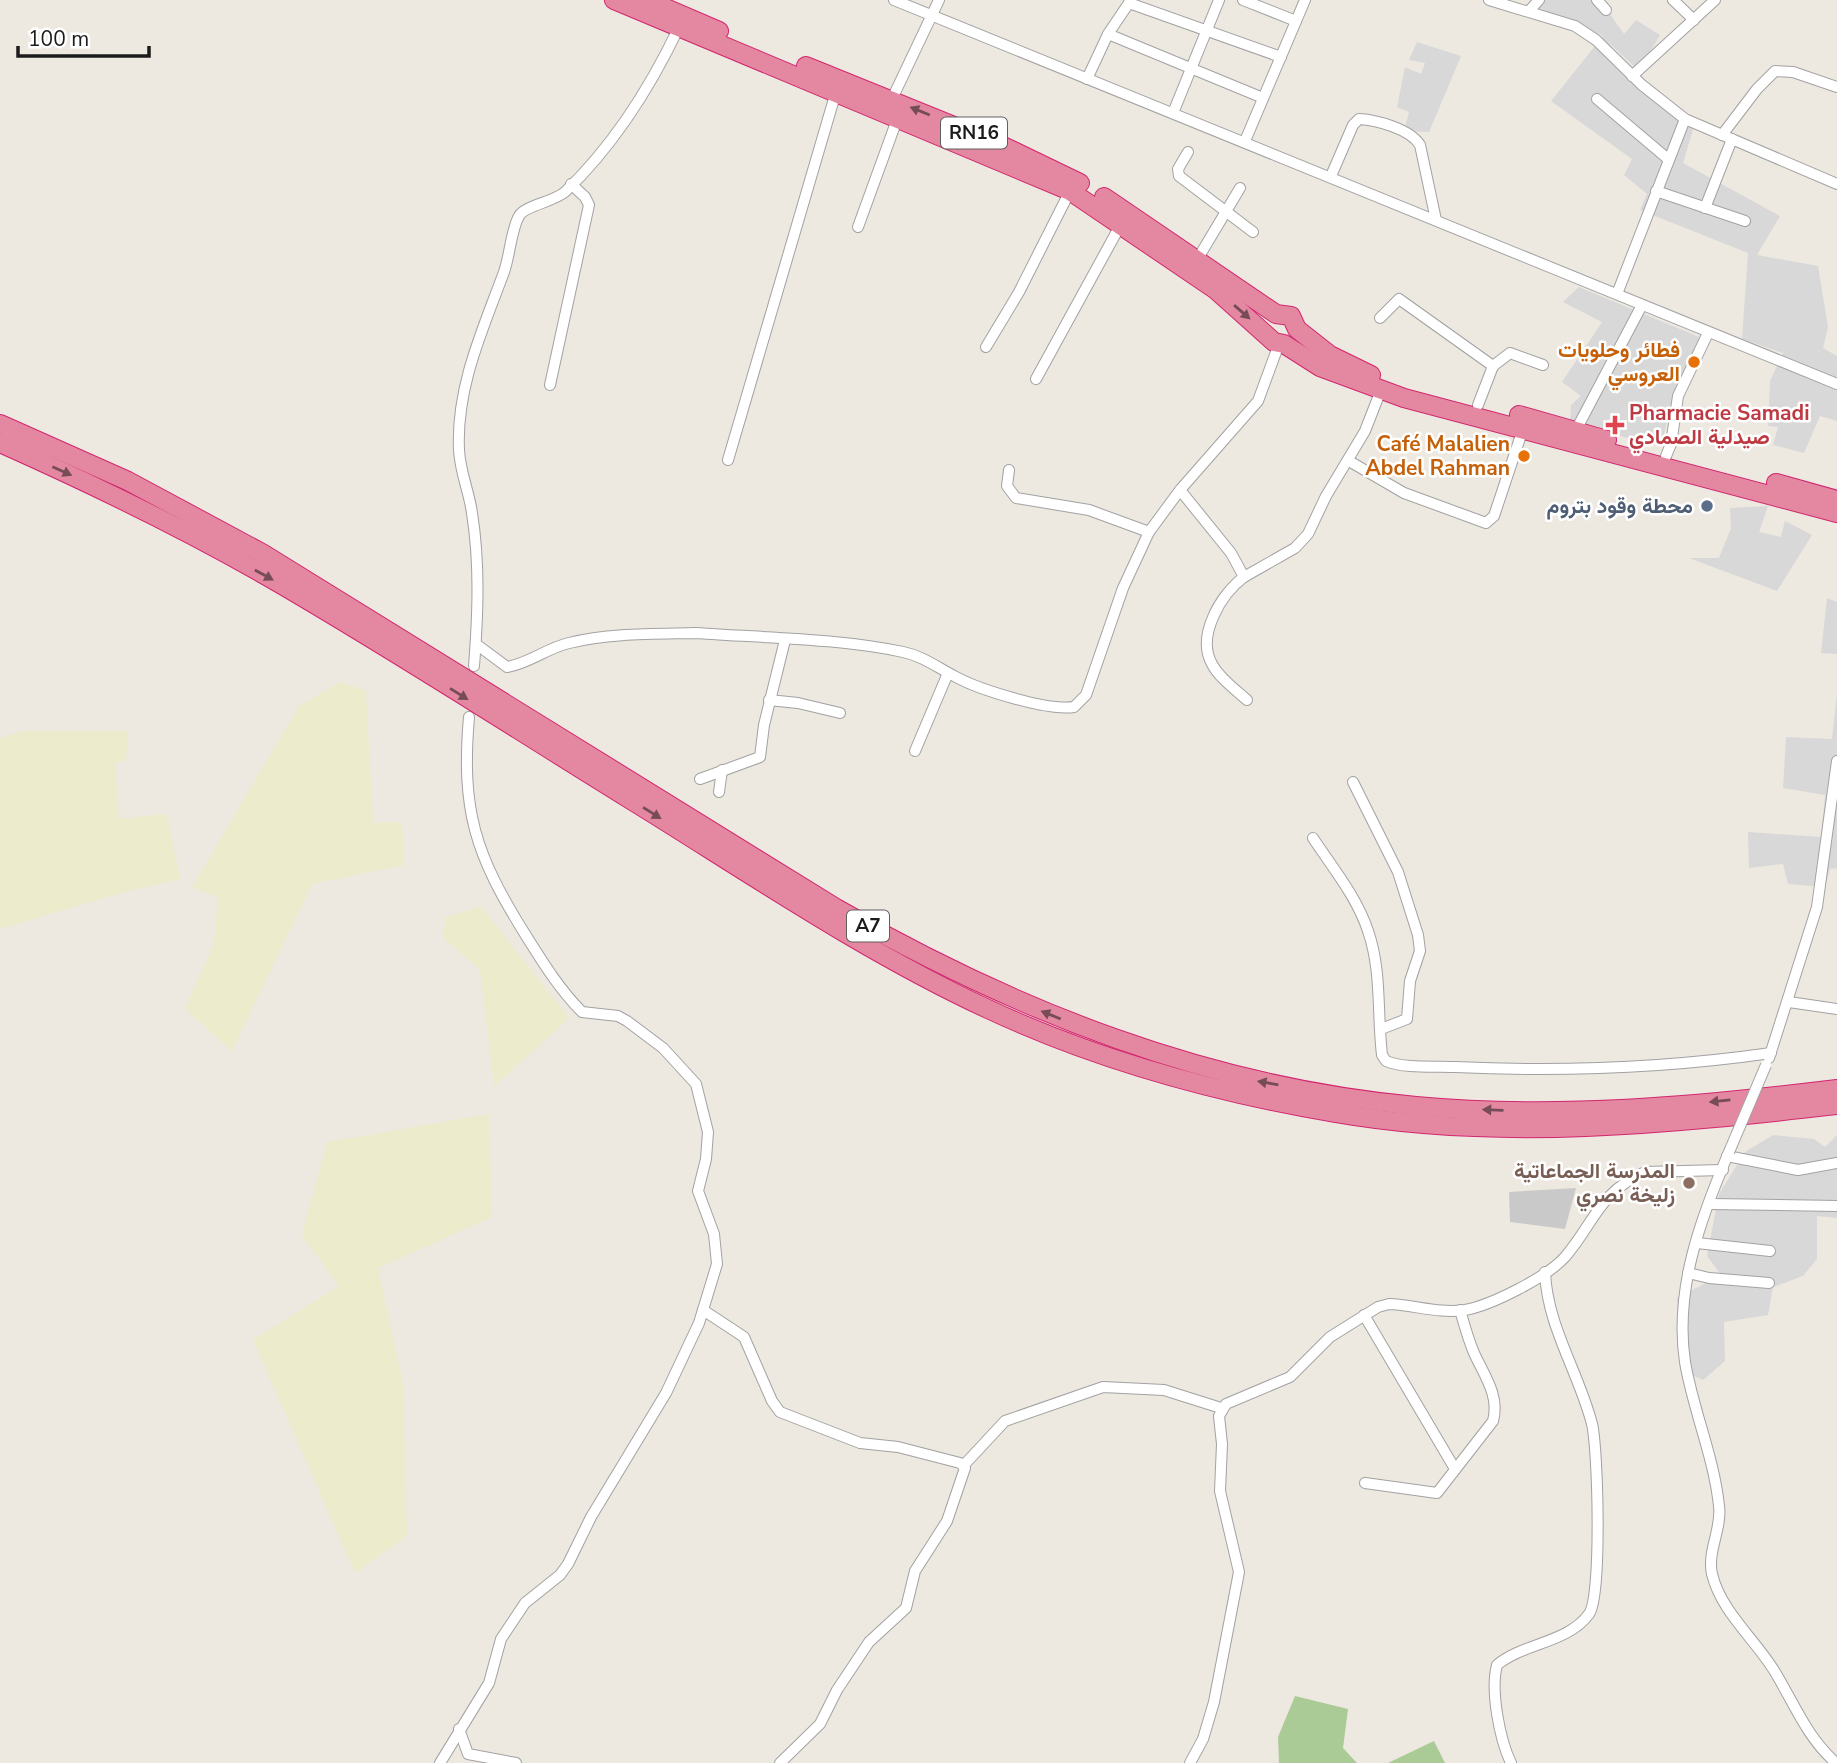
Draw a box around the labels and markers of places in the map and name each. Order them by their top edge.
place label: فطائر وحلويات العروسي [1558,336,1680,391]
marker: فطائر وحلويات العروسي [1686,354,1702,370]
place label: Pharmacie Samadi صيدلية الصمادي [1629,399,1810,454]
marker: Pharmacie Samadi صيدلية الصمادي [1607,417,1623,433]
place label: Café Malalien Abdel Rahman [1365,430,1510,482]
marker: Café Malalien Abdel Rahman [1516,448,1532,464]
place label: محطة وقود بتروم [1546,492,1693,520]
marker: محطة وقود بتروم [1699,498,1715,514]
place label: المدرسة الجماعاتية زليخة نصري [1514,1157,1675,1212]
marker: المدرسة الجماعاتية زليخة نصري [1681,1175,1697,1191]

